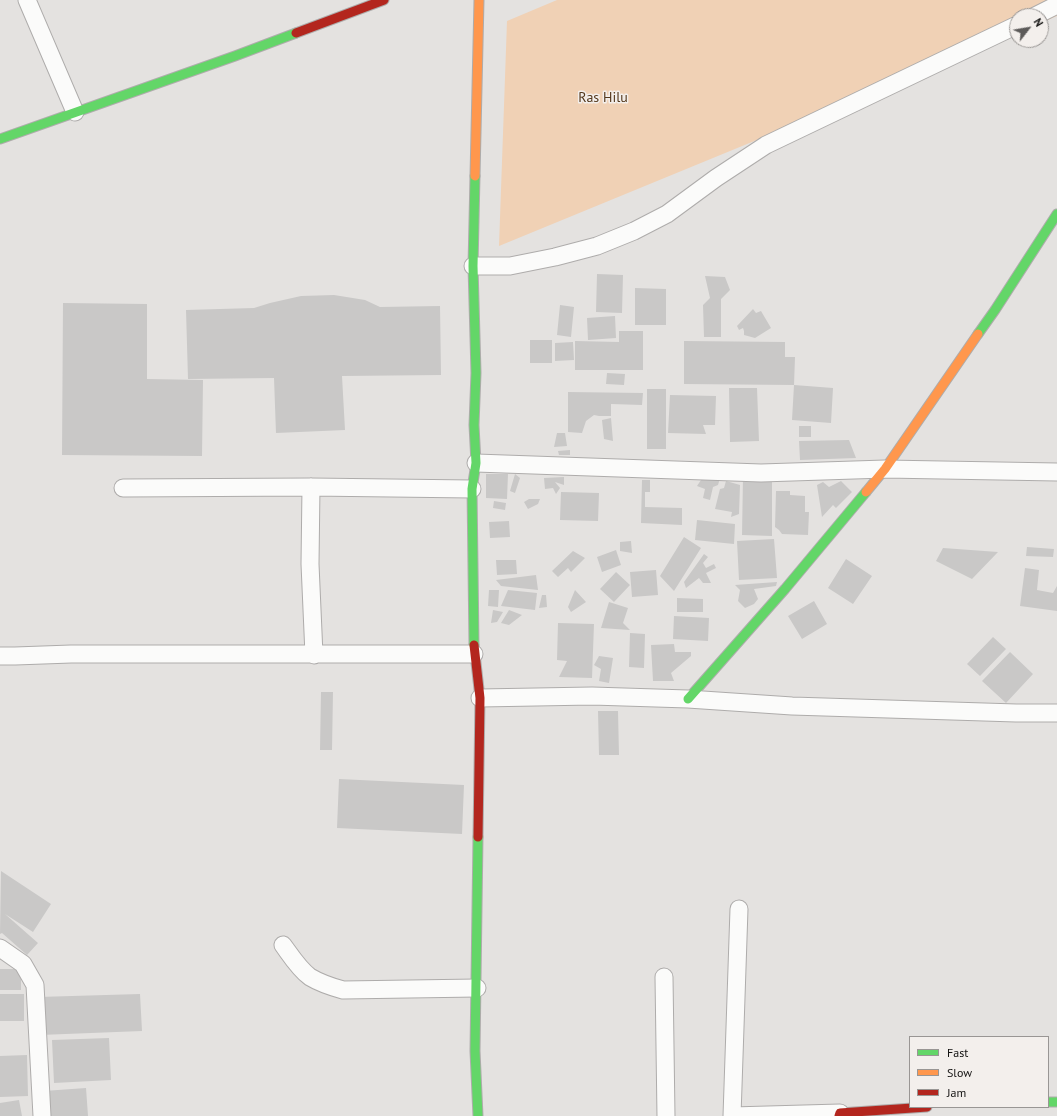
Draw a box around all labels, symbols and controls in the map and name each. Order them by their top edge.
north arrow [1009,8,1049,48]
text: N [1031,16,1046,29]
park label: Ras Hilu [578,90,628,106]
legend [909,1036,1049,1108]
text: Fast [947,1045,968,1060]
text: Slow [947,1065,972,1080]
text: Jam [947,1085,966,1100]

